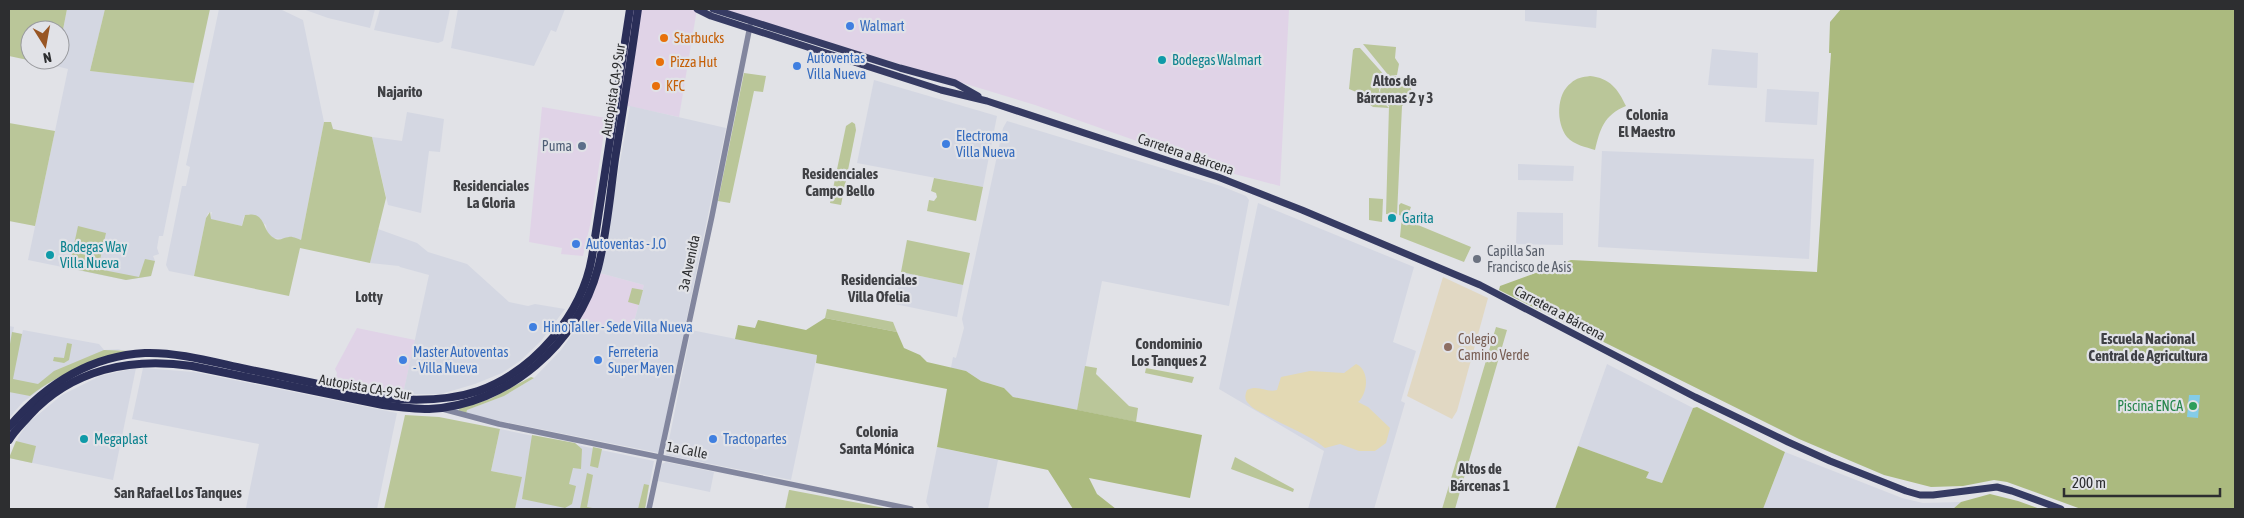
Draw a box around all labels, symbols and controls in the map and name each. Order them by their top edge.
place label: Walmart [860,18,905,34]
north arrow [20,20,70,70]
marker: Walmart [844,20,856,32]
place label: Starbucks [674,30,724,46]
marker: Starbucks [658,32,670,44]
street label: Autopista CA-9 Sur [598,42,628,137]
text: N [42,49,53,66]
place label: Autoventas Villa Nueva [807,50,866,82]
place label: Bodegas Walmart [1172,52,1262,68]
place label: Pizza Hut [670,54,717,70]
marker: Bodegas Walmart [1156,54,1168,66]
marker: Pizza Hut [654,56,666,68]
marker: Autoventas Villa Nueva [791,60,803,72]
district label: Altos de Bárcenas 2 y 3 [1357,72,1433,106]
place label: KFC [666,78,686,94]
marker: KFC [650,80,662,92]
district label: Najarito [377,83,423,100]
district label: Colonia El Maestro [1618,106,1676,140]
place label: Electroma Villa Nueva [956,128,1015,160]
street label: Carretera a Bárcena [1136,130,1236,178]
place label: Puma [542,138,572,154]
marker: Electroma Villa Nueva [940,138,952,150]
marker: Puma [576,140,588,152]
district label: Residenciales Campo Bello [802,165,879,199]
district label: Residenciales La Gloria [453,177,530,211]
place label: Garita [1402,210,1434,226]
marker: Garita [1386,212,1398,224]
street label: 3a Avenida [675,233,703,293]
place label: Autoventas - J.O [586,236,666,252]
marker: Autoventas - J.O [570,238,582,250]
place label: Bodegas Way Villa Nueva [60,239,128,271]
place label: Capilla San Francisco de Asis [1487,243,1571,275]
marker: Bodegas Way Villa Nueva [44,249,56,261]
marker: Capilla San Francisco de Asis [1471,253,1483,265]
district label: Residenciales Villa Ofelia [841,271,918,305]
street label: Carretera a Bárcena [1512,282,1608,344]
district label: Lotty [355,288,384,305]
place label: Hino Taller - Sede Villa Nueva [543,319,693,335]
marker: Hino Taller - Sede Villa Nueva [527,321,539,333]
district label: Escuela Nacional Central de Agricultura [2088,330,2208,364]
place label: Colegio Camino Verde [1458,331,1529,363]
district label: Condominio Los Tanques 2 [1131,335,1207,369]
marker: Colegio Camino Verde [1442,341,1454,353]
place label: Master Autoventas - Villa Nueva [413,344,508,376]
place label: Ferreteria Super Mayen [608,344,674,376]
marker: Master Autoventas - Villa Nueva [397,354,409,366]
marker: Ferreteria Super Mayen [592,354,604,366]
street label: Autopista CA-9 Sur [318,371,413,403]
place label: Piscina ENCA [2117,398,2183,414]
marker: Piscina ENCA [2187,400,2199,412]
district label: Colonia Santa Mónica [840,423,914,457]
place label: Megaplast [94,431,148,447]
place label: Tractopartes [723,431,787,447]
marker: Megaplast [78,433,90,445]
marker: Tractopartes [707,433,719,445]
street label: 1a Calle [665,438,709,462]
district label: Altos de Bárcenas 1 [1450,460,1510,494]
scale bar [2064,466,2220,498]
text: 200 m [2072,474,2106,491]
district label: San Rafael Los Tanques [114,484,242,501]

